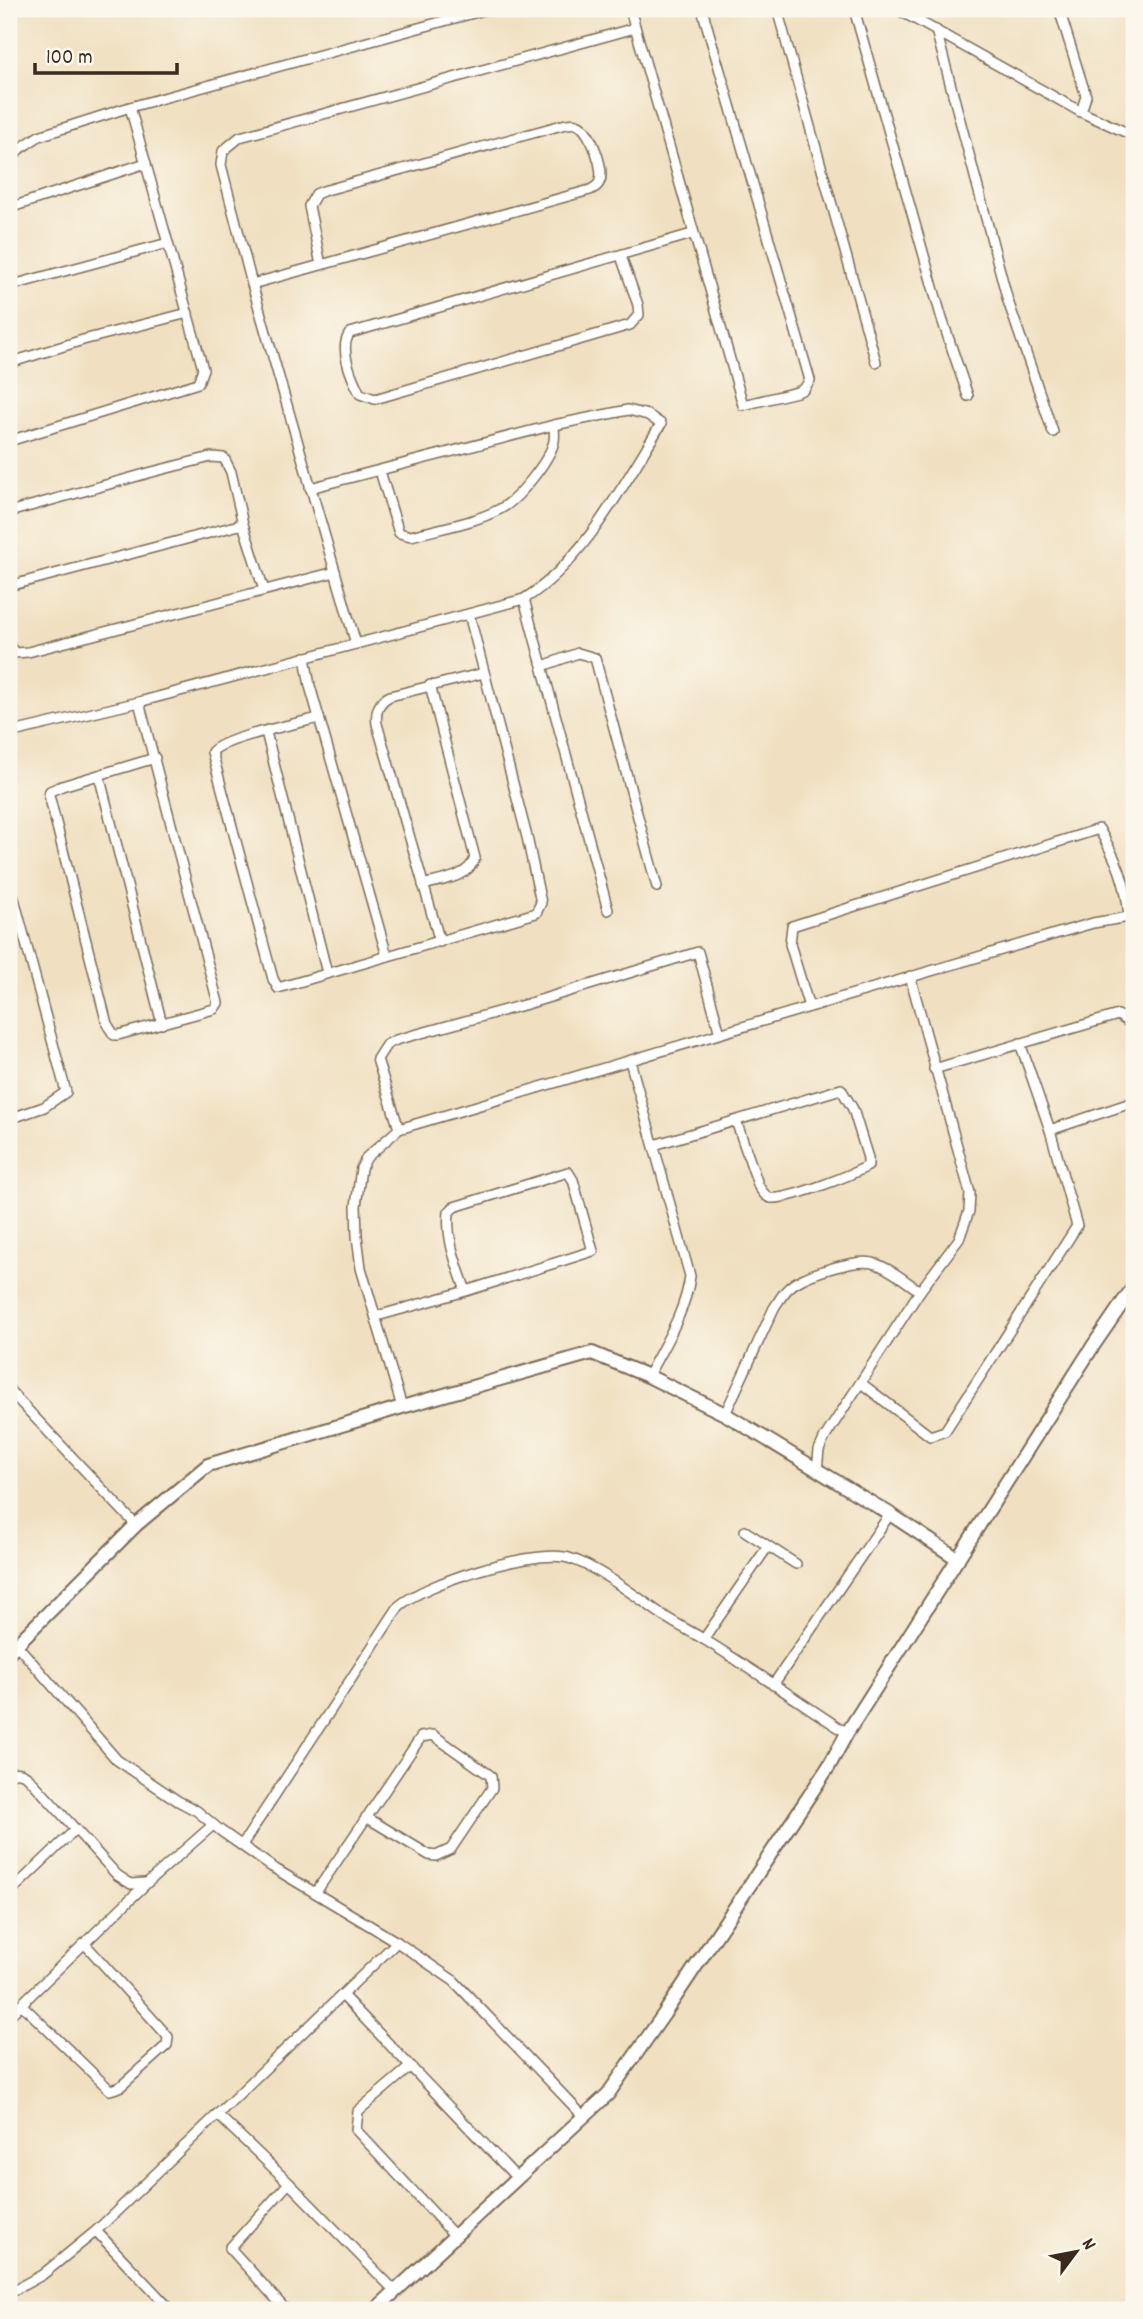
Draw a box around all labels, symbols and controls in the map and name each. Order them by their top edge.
scale bar [35,32,177,76]
text: 100 m [46,44,93,74]
north arrow [1042,2218,1112,2288]
text: N [1074,2234,1101,2256]

